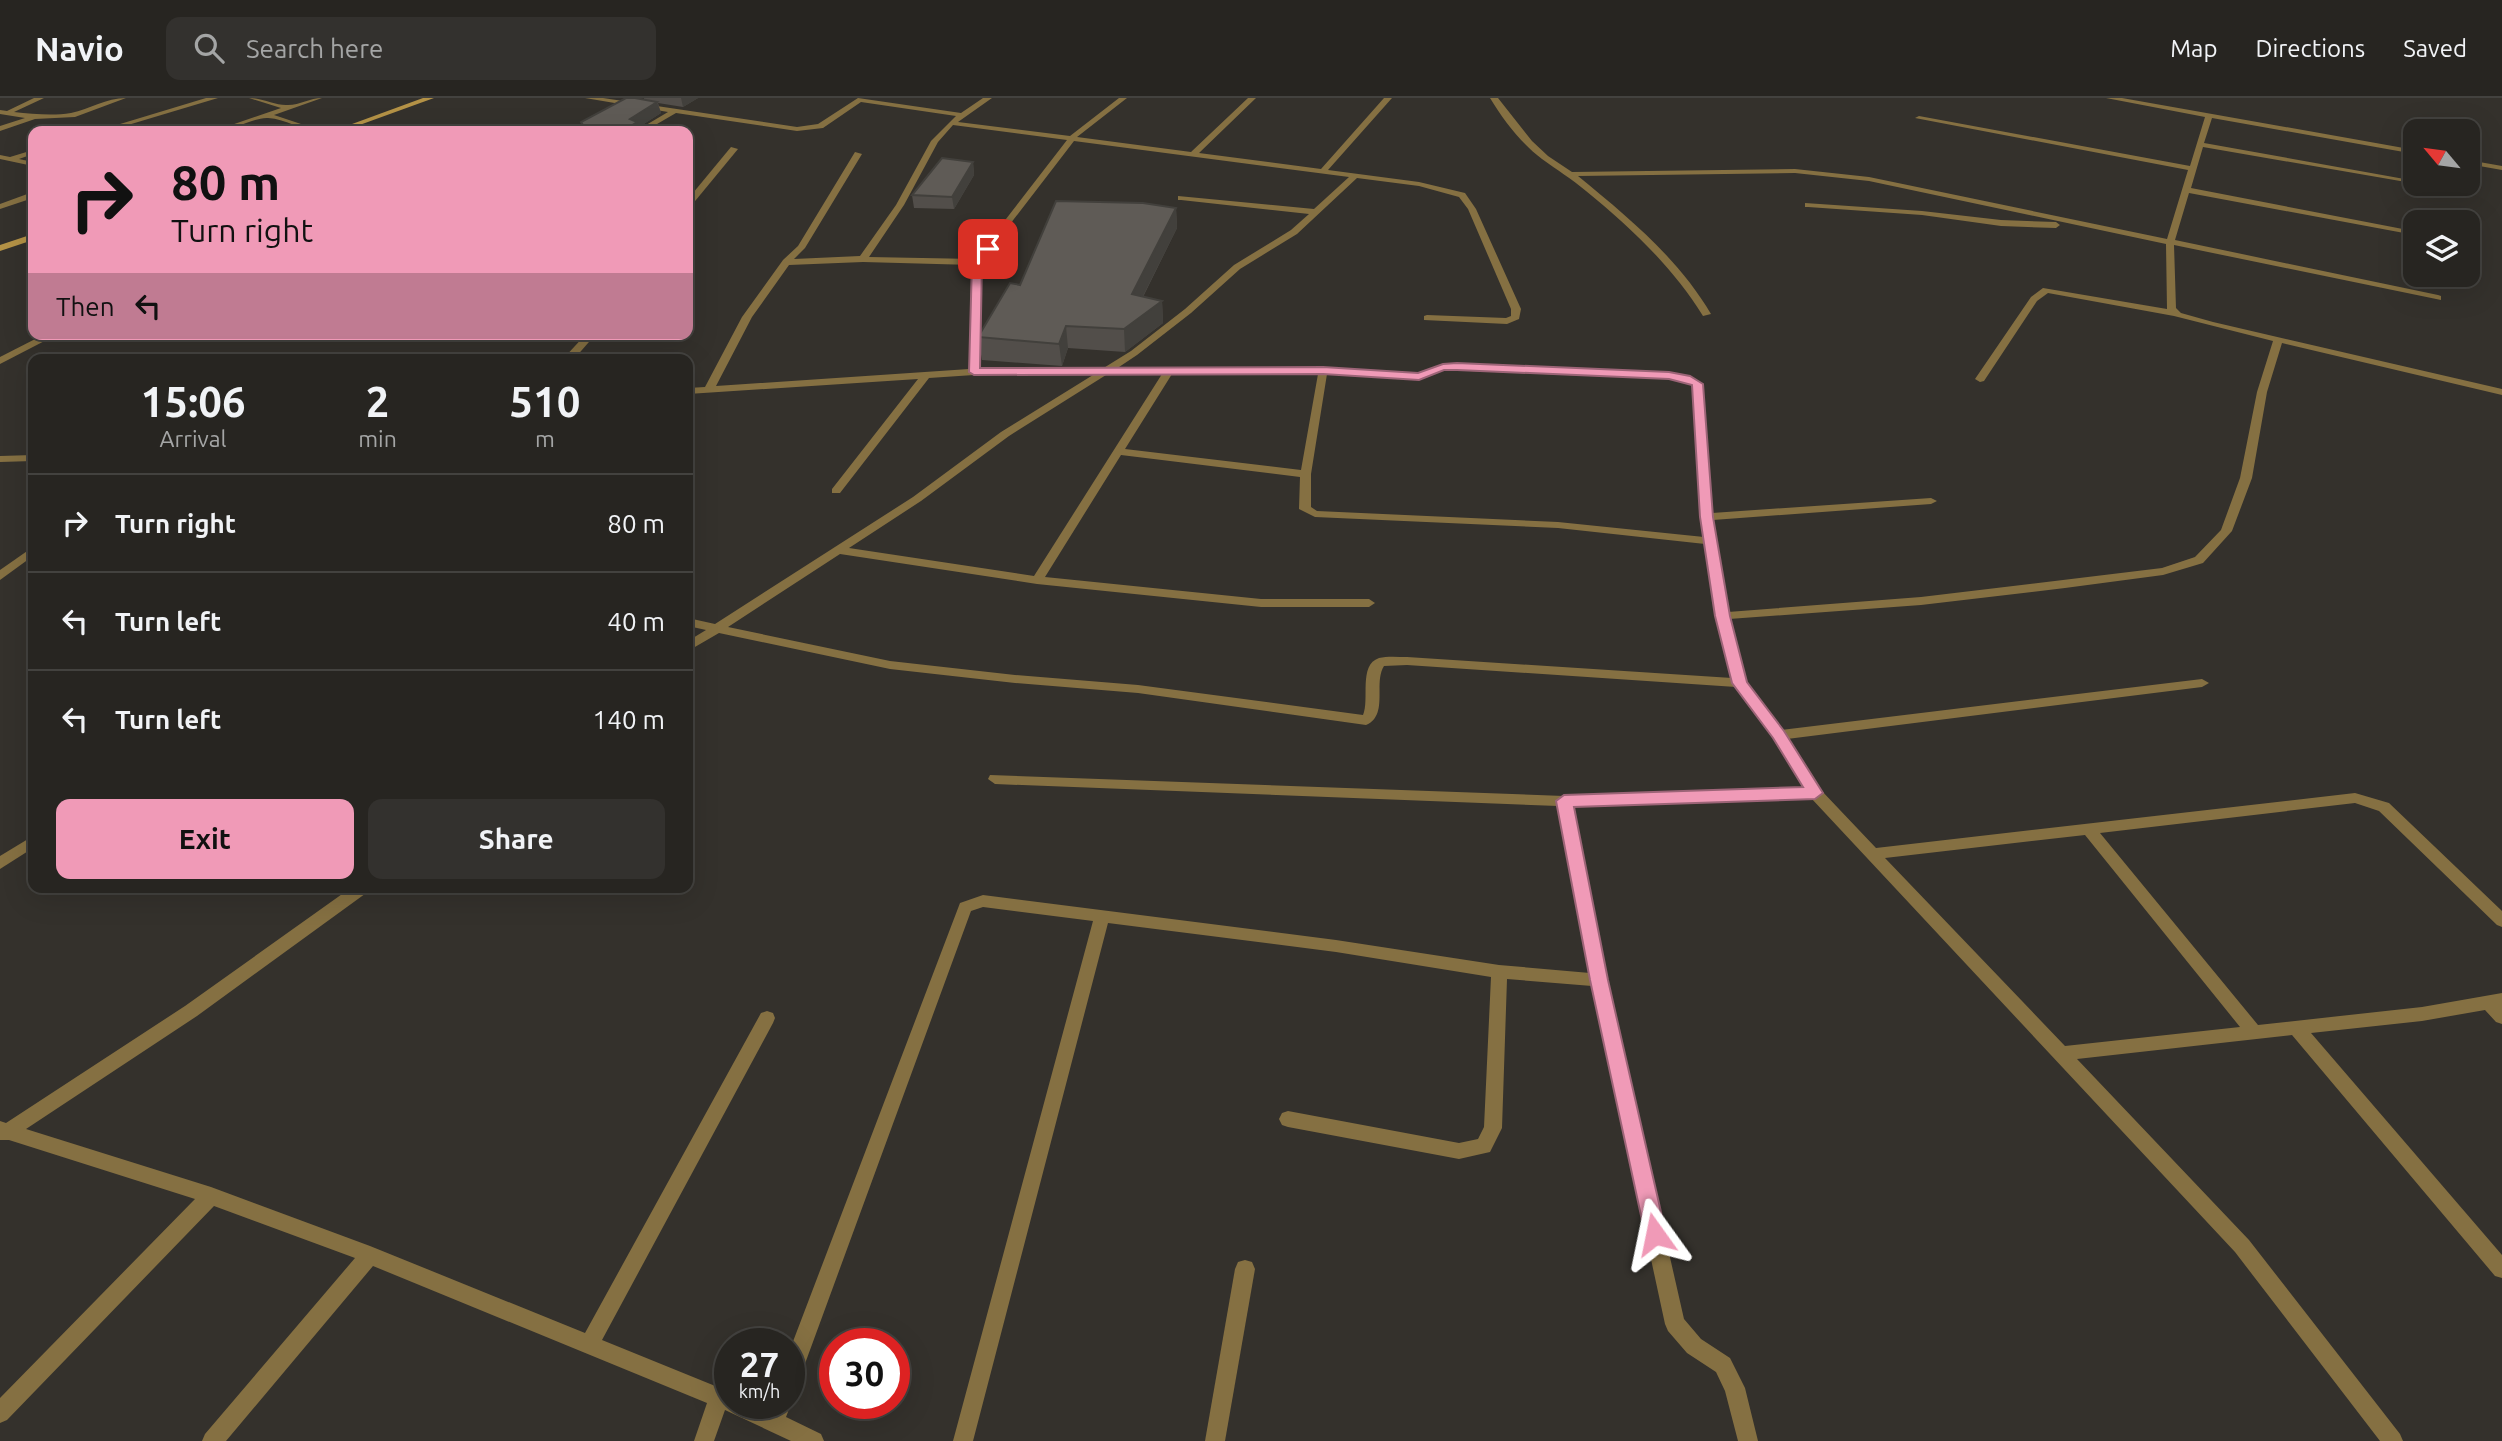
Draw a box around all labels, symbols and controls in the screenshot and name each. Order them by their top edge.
search box [166,17,656,80]
icon: search [190,29,228,67]
text: Navio [35,30,124,67]
text: Search here [246,34,383,63]
text: Map [2170,35,2217,62]
text: Directions [2255,35,2365,62]
text: Saved [2403,35,2467,62]
north arrow [2403,119,2480,196]
map controls [2403,119,2480,287]
icon: right [56,154,147,245]
text: 80 m [171,154,280,209]
button: layers [2403,210,2480,287]
text: Turn right [171,212,313,248]
pin [958,219,1018,279]
icon: arrive [969,230,1007,268]
icon: left [129,287,167,325]
text: Then [56,292,115,321]
text: 15:06 [141,378,246,425]
text: 2 [366,378,389,425]
text: 510 [509,378,580,425]
text: Arrival [160,426,227,451]
text: min [358,426,397,451]
text: m [535,426,555,451]
icon: right [56,504,94,542]
text: Turn right [115,509,236,538]
text: 80 m [607,509,665,538]
icon: left [56,602,94,640]
text: Turn left [115,607,221,636]
text: 40 m [607,607,665,636]
icon: left [56,700,94,738]
text: Turn left [115,705,221,734]
text: 140 m [593,705,665,734]
button: Exit [56,799,354,879]
button: Share [368,799,665,879]
position arrow [1618,1197,1692,1271]
speed limit sign: 30 [819,1328,910,1419]
text: 27 [740,1344,779,1384]
text: km/h [739,1381,780,1401]

